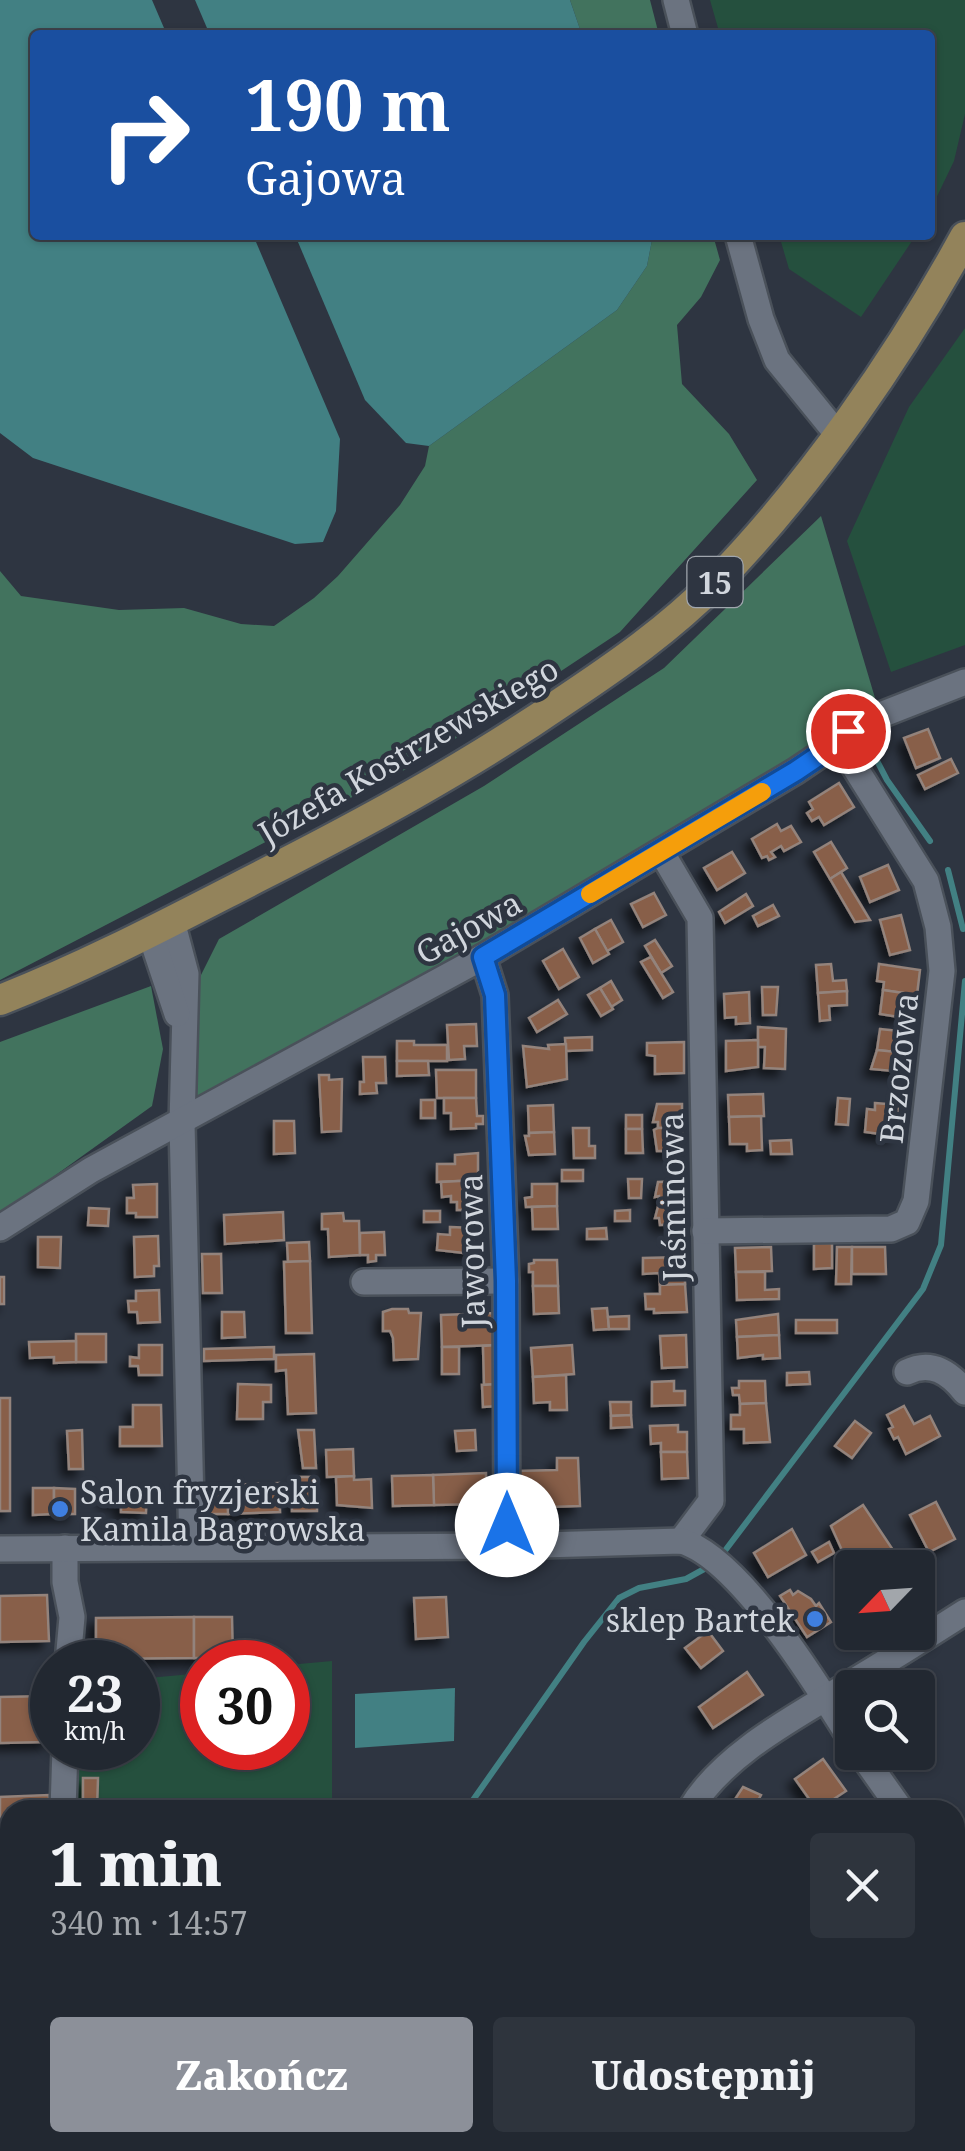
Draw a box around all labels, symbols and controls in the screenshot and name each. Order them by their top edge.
text: 190 m [245,56,451,152]
icon: right [80,70,210,200]
text: Gajowa [245,147,406,208]
road number: 15 [688,557,742,607]
street label: Józefa Kostrzewskiego [249,646,566,854]
pin [806,689,891,774]
icon: arrive [821,704,876,759]
street label: Gajowa [407,880,529,974]
street label: Brzozowa [869,991,927,1145]
street label: Jaśminowa [649,1112,695,1283]
street label: Jaworowa [448,1173,494,1330]
place label: Salon fryzjerski Kamila Bagrowska [80,1470,366,1550]
position arrow [455,1473,559,1577]
marker: Salon fryzjerski Kamila Bagrowska [49,1498,71,1520]
north arrow [835,1550,935,1650]
map controls [835,1550,935,1770]
place label: sklep Bartek [606,1598,795,1641]
marker: sklep Bartek [804,1608,826,1630]
speed limit sign: 30 [180,1640,310,1770]
text: 23 [67,1659,123,1727]
button: search [835,1670,935,1770]
text: km/h [64,1713,126,1747]
text: 1 min [50,1822,222,1904]
button: close [810,1833,915,1938]
text: 340 m · 14:57 [50,1901,248,1944]
button: Zakończ [50,2017,473,2132]
button: Udostępnij [493,2017,915,2132]

